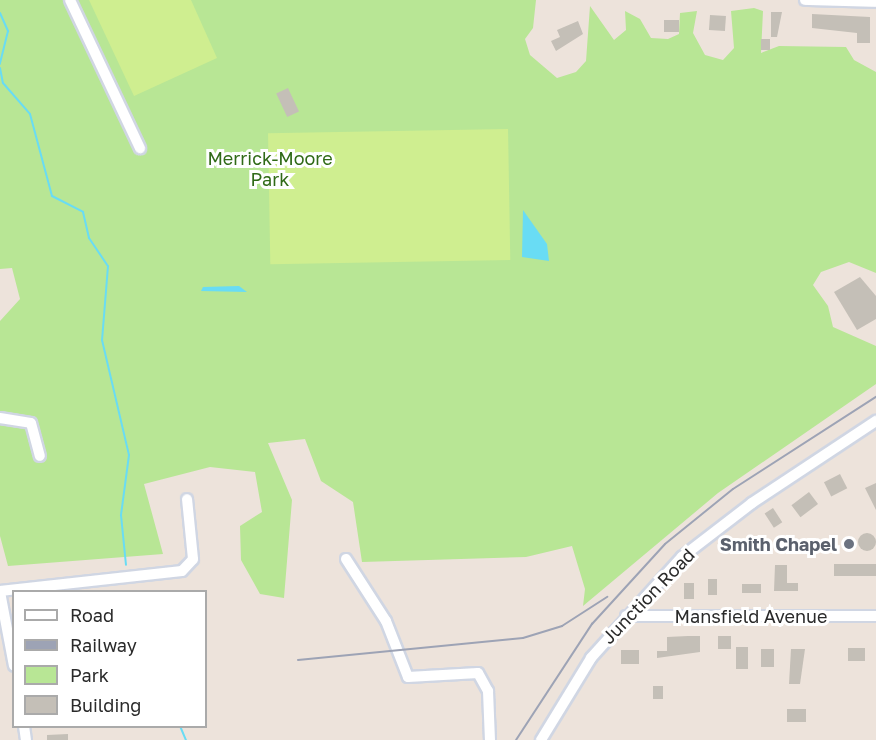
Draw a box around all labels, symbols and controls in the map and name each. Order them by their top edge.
park label: Merrick-Moore Park [207,148,333,190]
place label: Smith Chapel [720,533,837,555]
marker: Smith Chapel [842,537,856,551]
street label: Junction Road [597,544,699,648]
legend [12,590,207,728]
text: Road [70,604,114,626]
street label: Mansfield Avenue [675,605,827,627]
text: Railway [70,634,137,656]
text: Park [70,664,109,686]
text: Building [70,694,141,716]

